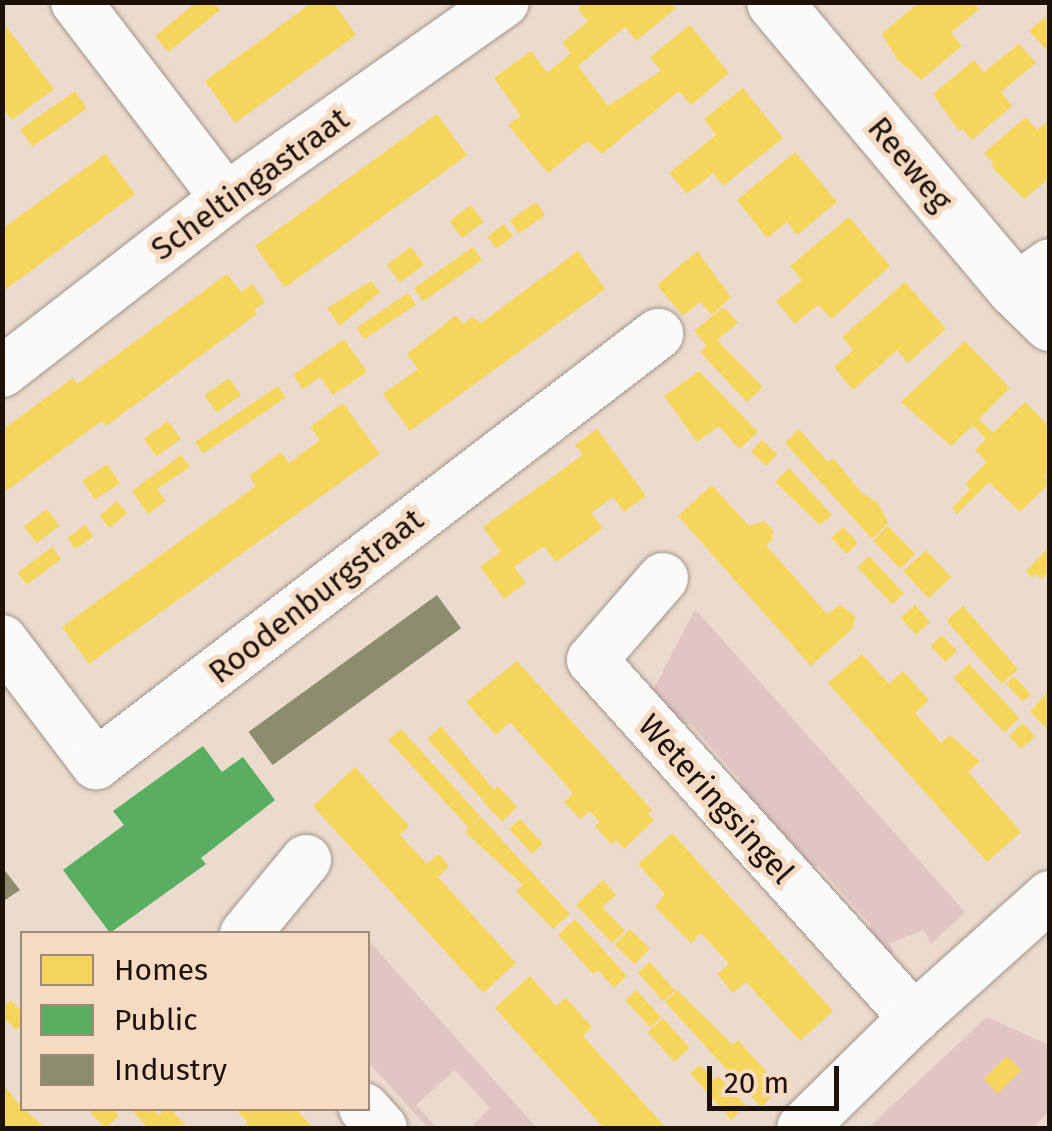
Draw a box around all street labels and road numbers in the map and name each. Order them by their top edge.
street label: Scheltingastraat [144,99,356,269]
street label: Reeweg [860,109,960,219]
street label: Roodenburgstraat [201,500,431,692]
street label: Weteringsingel [630,707,802,891]

